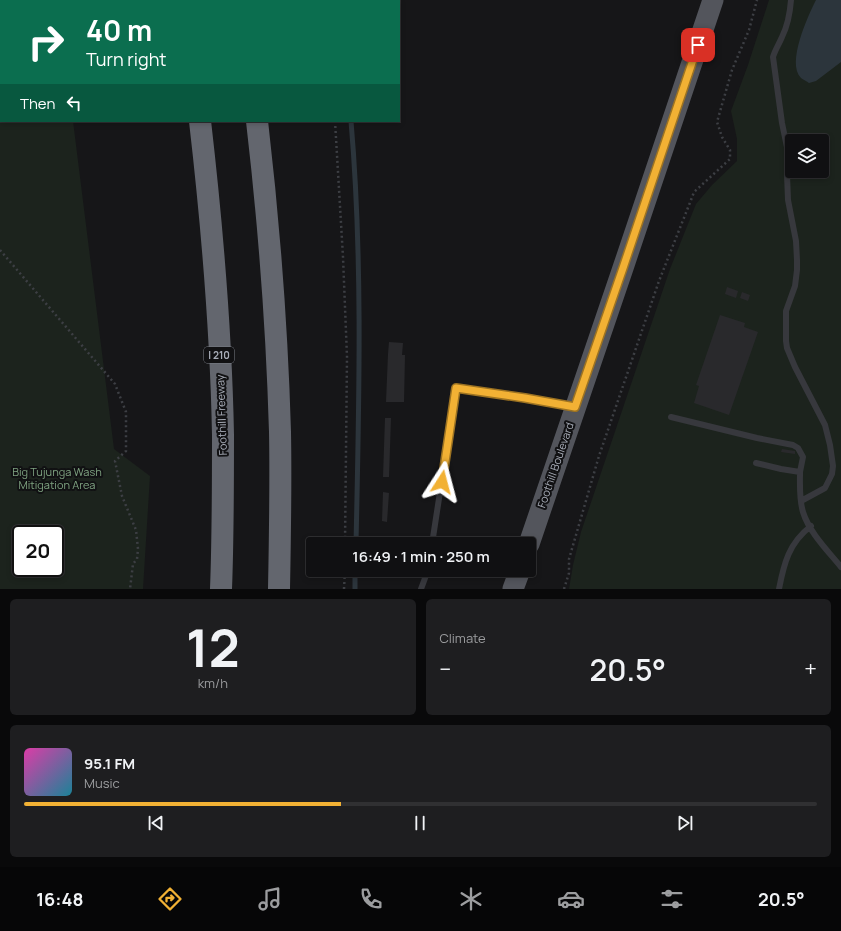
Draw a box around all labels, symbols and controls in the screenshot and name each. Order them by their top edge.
text: 40 m [86,11,152,49]
icon: right [20,16,72,68]
pin [681,28,715,62]
icon: arrive [687,34,709,56]
text: Turn right [86,47,167,71]
icon: left [63,92,85,114]
text: Then [20,93,55,114]
map controls [785,134,829,178]
button: layers [785,134,829,178]
road number: I 210 [204,347,234,363]
street label: Foothill Freeway [212,374,230,456]
street label: Foothill Boulevard [533,420,577,510]
position arrow [421,461,463,503]
park label: Big Tujunga Wash Mitigation Area [12,464,102,492]
speed limit sign: 20 [12,525,64,577]
text: 16:49 · 1 min · 250 m [352,546,490,567]
text: 12 [186,612,240,683]
text: Climate [440,629,486,647]
text: 20.5° [590,649,666,690]
text: − [440,654,451,684]
text: + [804,654,817,684]
text: km/h [198,674,228,692]
text: 95.1 FM [84,753,135,774]
text: Music [84,774,120,792]
icon: previous [145,812,167,834]
icon: pause [409,812,431,834]
icon: next [674,812,696,834]
icon: directions [156,885,184,913]
icon: music [256,885,284,913]
icon: phone [357,885,385,913]
icon: climate [457,885,485,913]
icon: car [557,885,585,913]
icon: filters [658,885,686,913]
text: 16:48 [36,887,83,911]
text: 20.5° [758,887,805,911]

